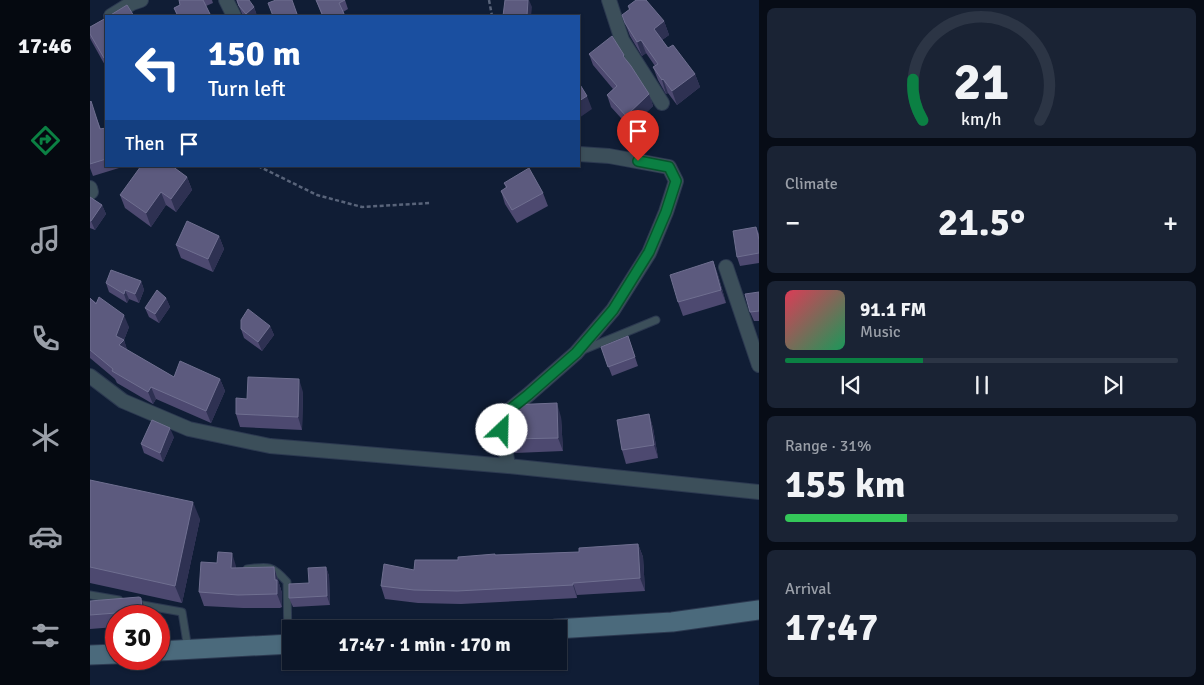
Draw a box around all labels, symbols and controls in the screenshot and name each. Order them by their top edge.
text: 17:46 [18,32,72,59]
text: 150 m [208,32,301,75]
icon: left [125,35,190,100]
text: 21 [953,50,1010,114]
text: Turn left [208,75,286,102]
text: km/h [961,108,1002,130]
pin [617,110,659,161]
icon: arrive [624,117,652,145]
icon: directions [28,123,63,158]
icon: arrive [175,130,203,158]
text: Then [125,132,165,156]
text: Climate [785,174,838,194]
text: 21.5° [938,199,1025,246]
text: − [785,206,800,240]
text: + [1163,206,1178,240]
icon: music [28,222,63,257]
text: 91.1 FM [860,298,926,322]
icon: phone [28,321,63,356]
text: Music [860,322,901,342]
icon: previous [837,371,865,399]
icon: pause [968,371,996,399]
icon: next [1099,371,1127,399]
position arrow [475,403,527,455]
icon: climate [28,420,63,455]
text: Range · 31% [785,436,871,456]
text: 155 km [785,461,906,508]
icon: car [28,519,63,554]
text: Arrival [785,579,831,599]
text: 17:47 [785,604,878,651]
speed limit sign: 30 [105,605,170,670]
icon: filters [28,618,63,653]
text: 17:47 · 1 min · 170 m [338,633,511,657]

